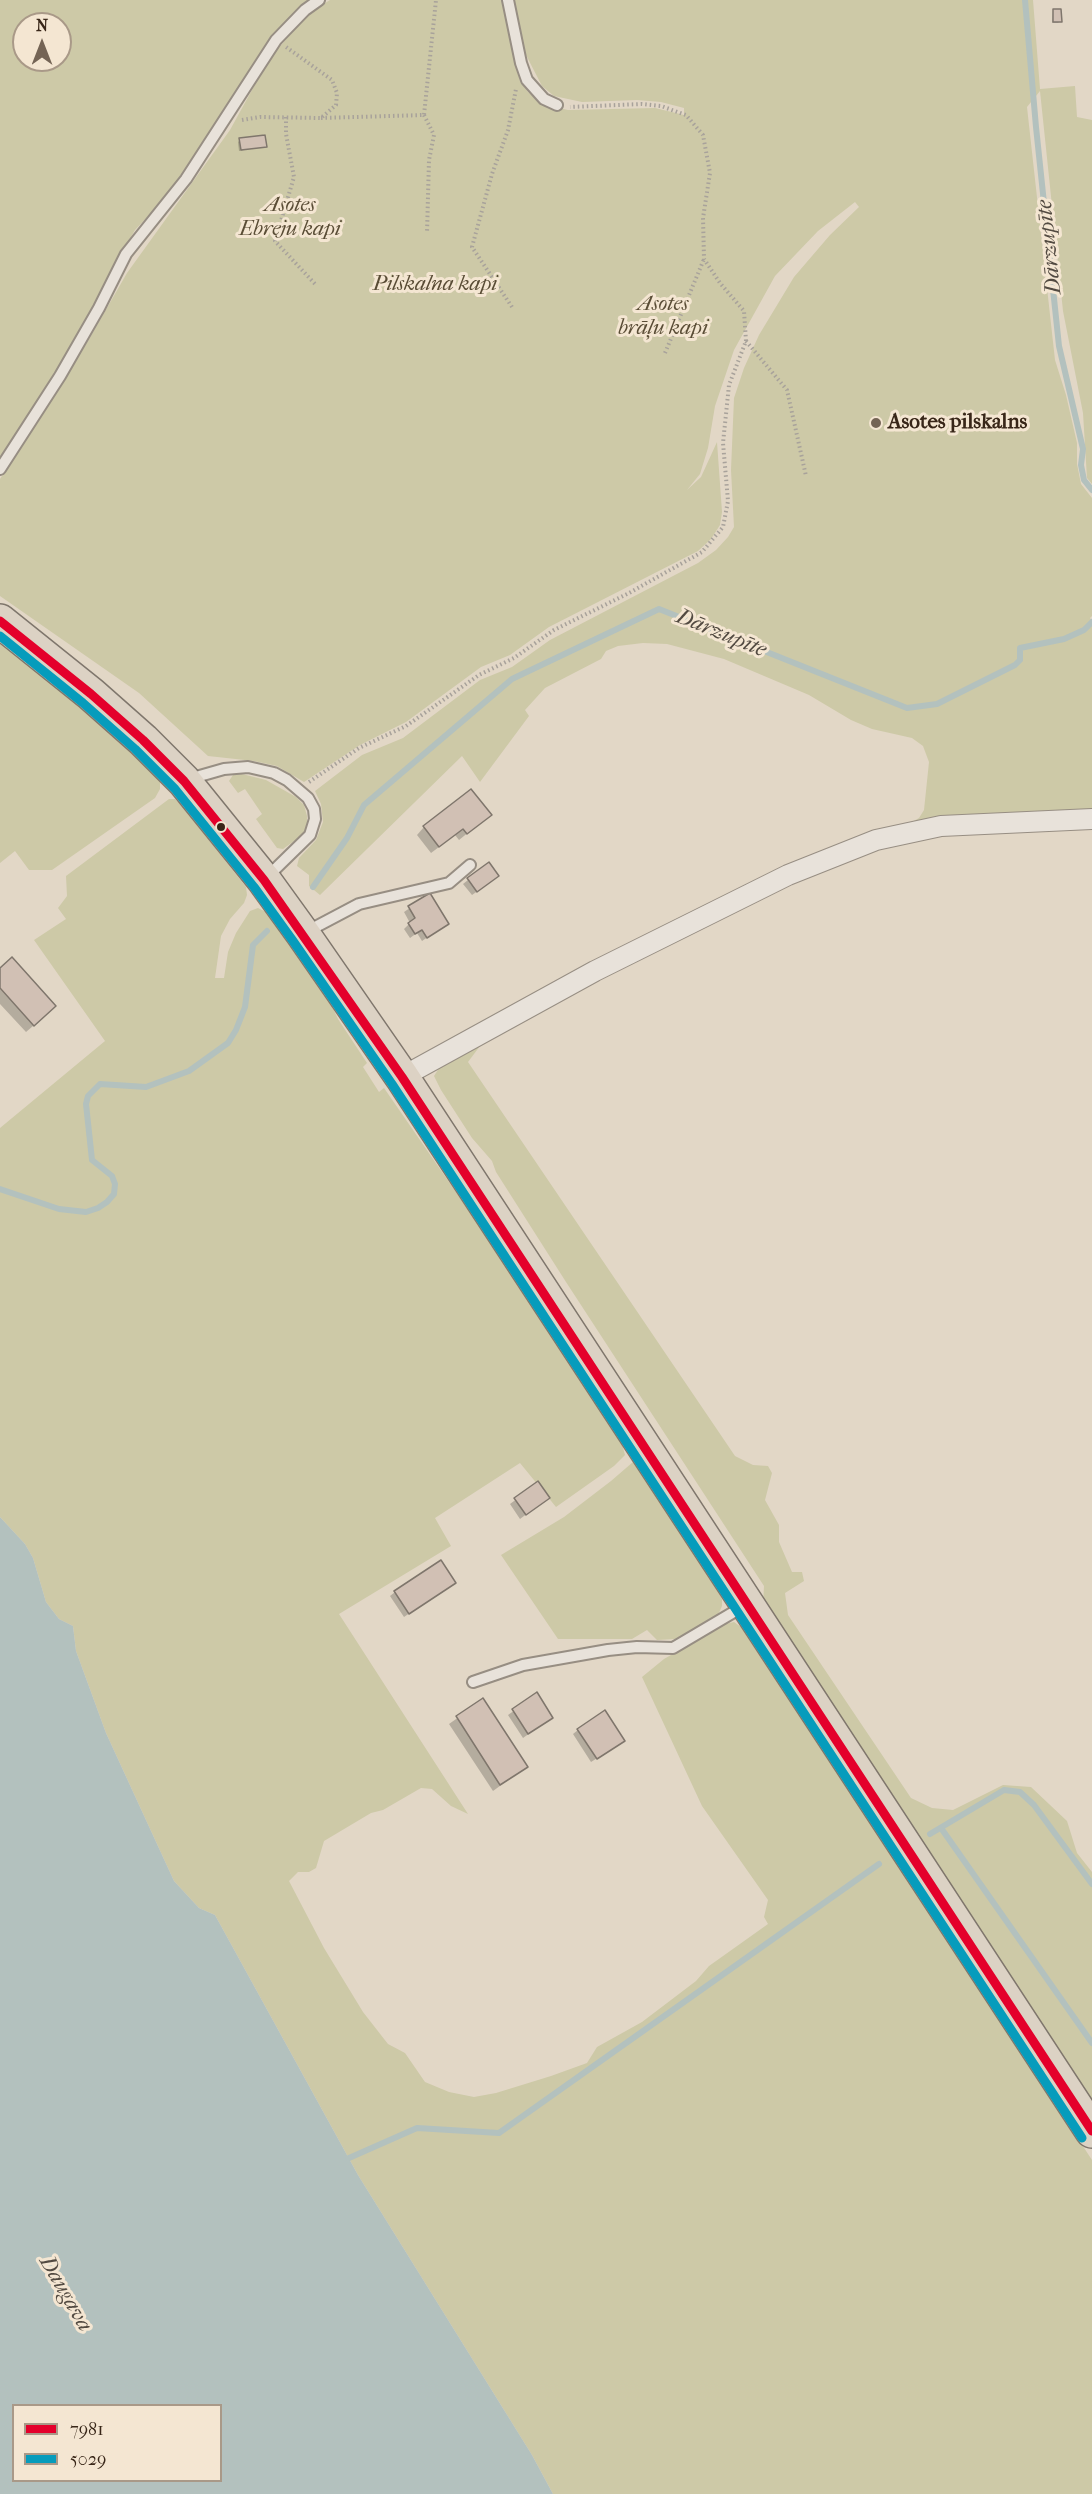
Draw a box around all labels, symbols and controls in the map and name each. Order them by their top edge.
north arrow [12,12,72,72]
text: N [36,16,48,35]
park label: Asotes Ebreju kapi [239,193,341,243]
water label: Dārzupīte [1032,199,1068,295]
park label: Pilskalna kapi [373,272,497,298]
park label: Asotes brāļu kapi [618,292,708,342]
place label: Asotes pilskalns [888,410,1027,436]
marker: Asotes pilskalns [869,416,883,430]
water label: Dārzupīte [672,604,770,664]
unlabelled marker [215,821,227,833]
water label: Daugava [33,2252,97,2336]
legend [12,2404,222,2482]
text: 7981 [70,2419,104,2440]
text: 5029 [70,2449,106,2470]

